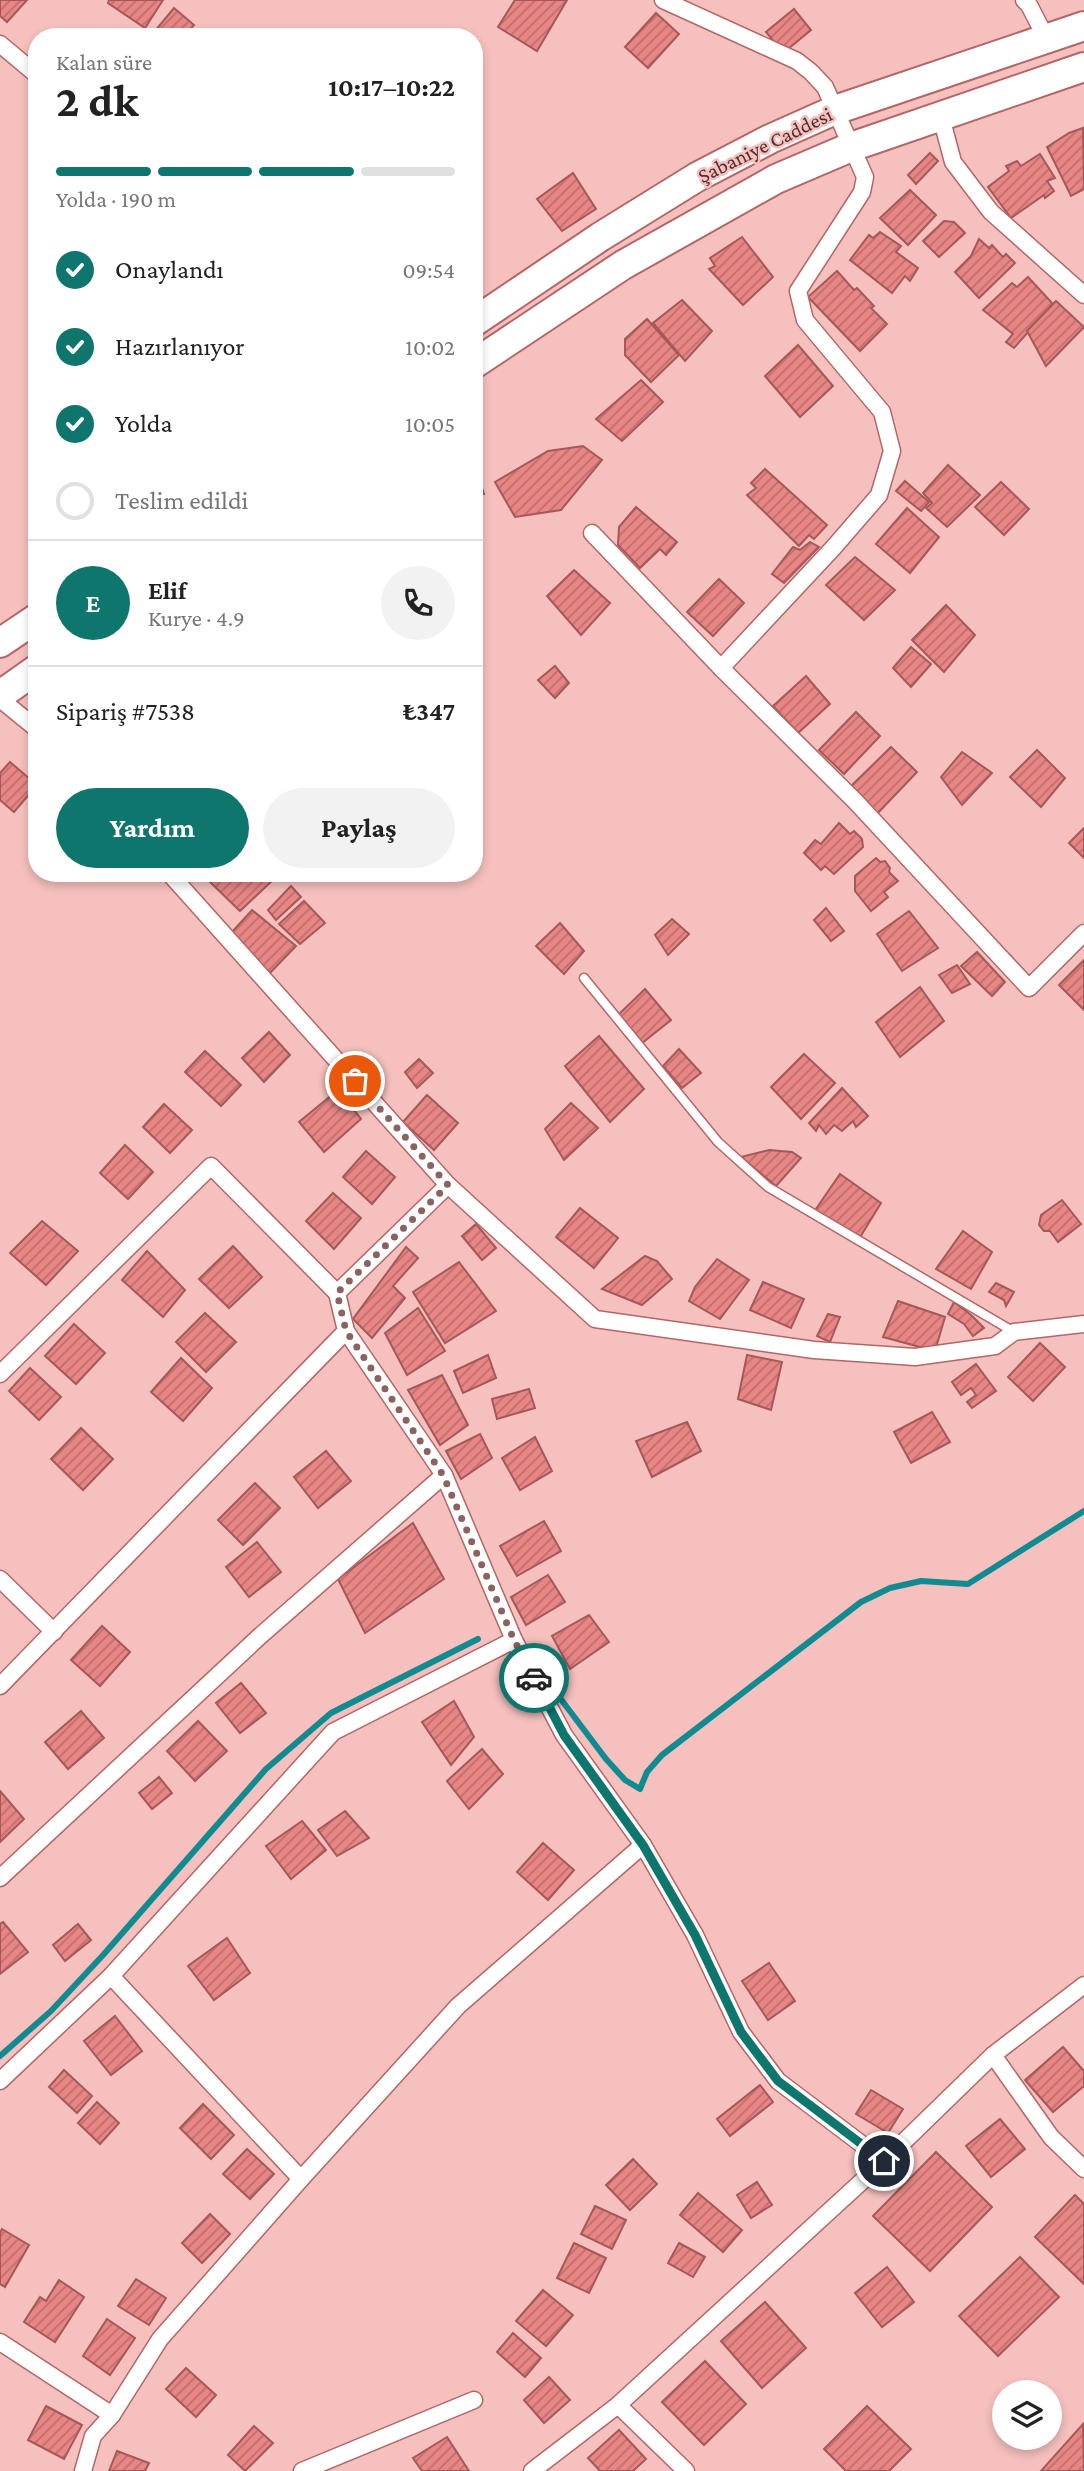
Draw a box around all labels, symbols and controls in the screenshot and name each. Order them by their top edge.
text: Kalan süre [56,49,152,75]
text: 10:17–10:22 [328,73,455,102]
text: 2 dk [56,75,138,126]
street label: Şabaniye Caddesi [694,102,837,188]
text: Yolda · 190 m [56,186,176,212]
icon: check [56,251,94,289]
text: Onaylandı [115,255,224,284]
text: 09:54 [402,257,455,283]
icon: check [56,328,94,366]
text: Hazırlanıyor [115,332,245,361]
text: 10:02 [405,334,455,360]
icon: check [56,405,94,443]
text: Yolda [115,409,172,438]
text: 10:05 [405,411,455,437]
text: Teslim edildi [115,486,248,515]
button: phone [381,566,455,640]
text: Elif [148,576,186,605]
text: E [86,589,100,618]
text: Kurye · 4.9 [148,605,245,631]
text: Sipariş #7538 [56,697,195,726]
text: ₺347 [403,697,455,726]
button: Yardım [56,788,249,868]
button: Paylaş [263,788,455,868]
pin [325,1051,385,1111]
icon: bag [336,1062,374,1100]
courier [499,1643,569,1713]
icon: car [515,1659,553,1697]
pin [854,2131,914,2191]
icon: home [865,2142,903,2180]
map controls [992,2380,1062,2450]
button: layers [992,2380,1062,2450]

